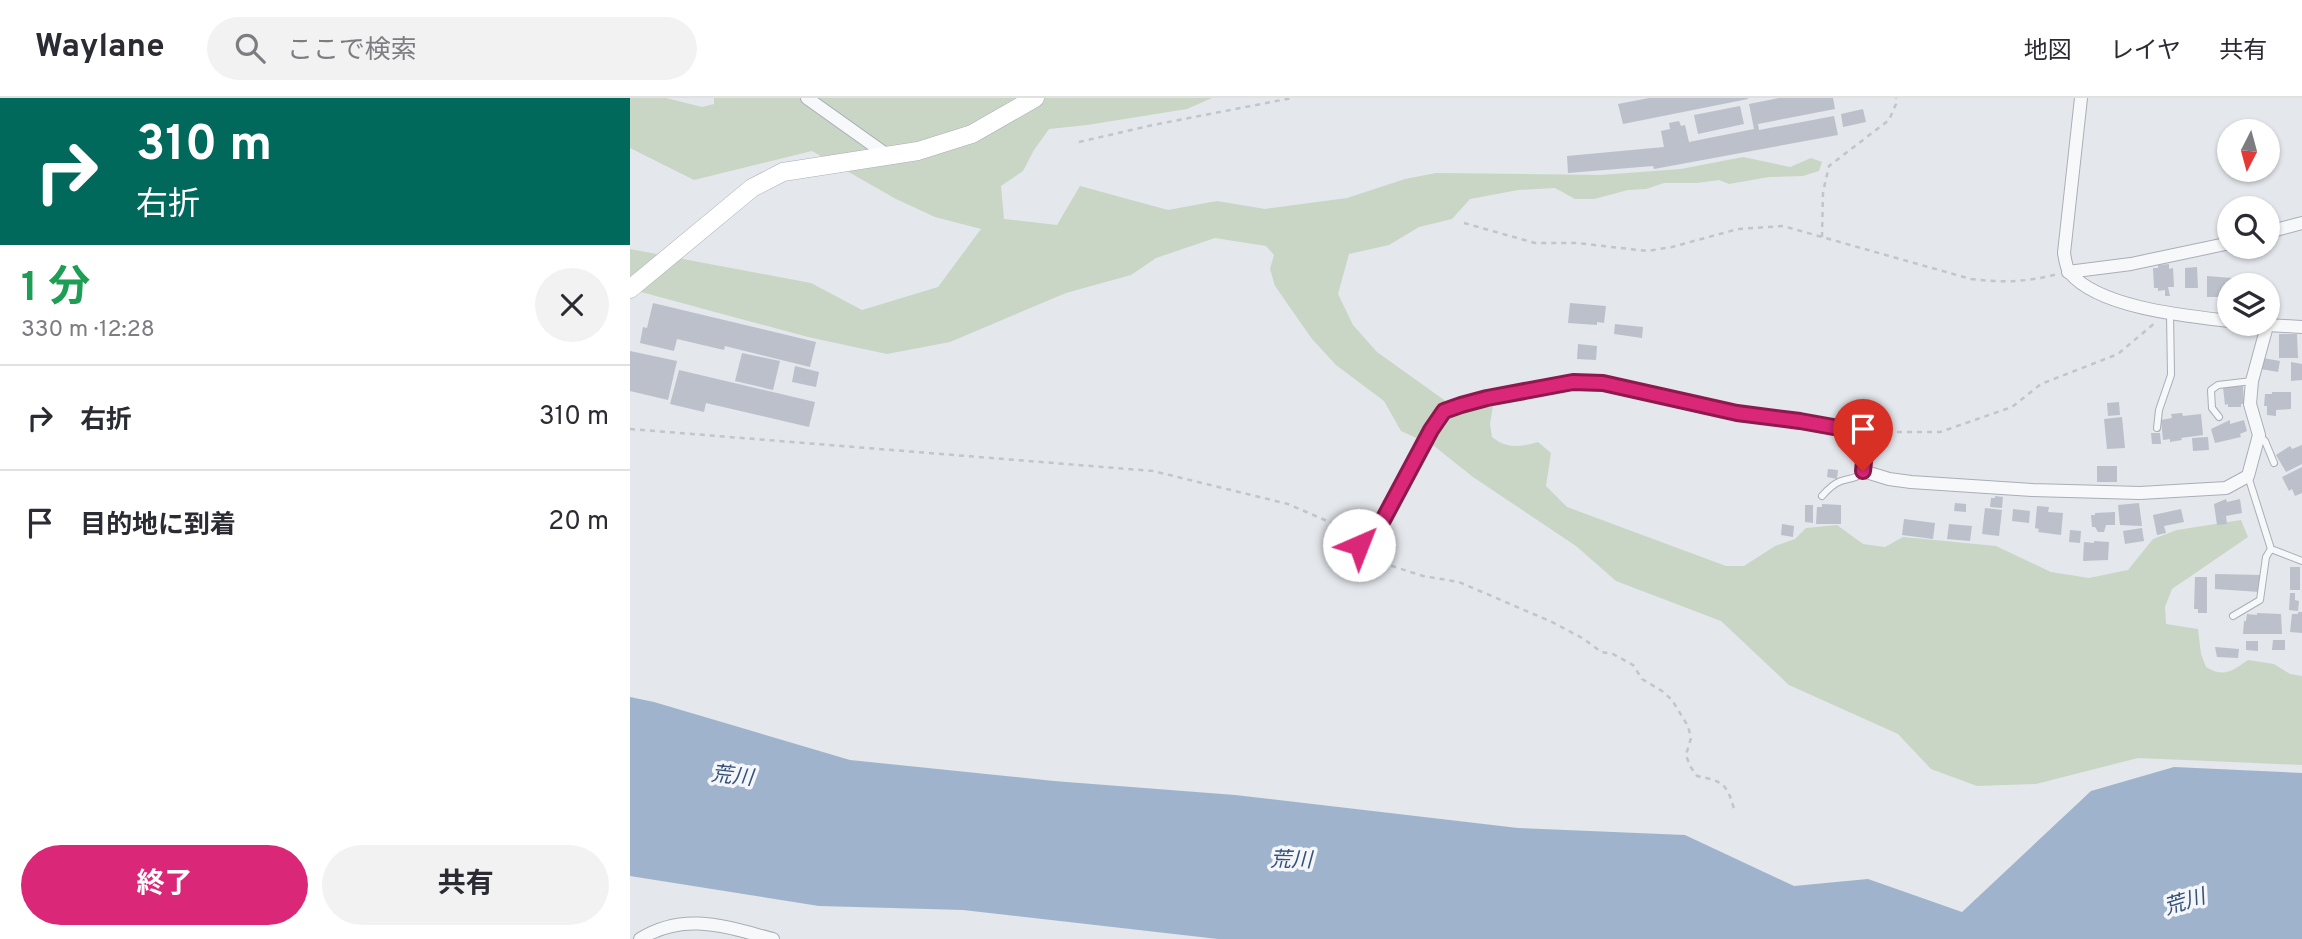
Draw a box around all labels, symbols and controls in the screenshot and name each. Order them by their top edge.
search box [207,17,697,80]
text: Waylane [35,27,165,69]
icon: search [231,29,269,67]
text: ここで検索 [287,35,417,68]
text: 地図 [2024,37,2072,67]
text: レイヤ [2110,37,2181,67]
text: 共有 [2219,37,2267,67]
text: 310 m [136,116,272,178]
north arrow [2217,119,2280,182]
map controls [2217,119,2280,336]
icon: right [21,126,112,217]
text: 右折 [136,186,200,226]
button: search [2217,196,2280,259]
text: 1 分 [21,263,90,316]
button: close [535,268,609,342]
button: layers [2217,273,2280,336]
text: 330 m · 12:28 [21,316,155,345]
icon: right [21,399,59,437]
pin [1833,399,1893,471]
text: 310 m [539,401,609,434]
text: 右折 [80,405,132,438]
icon: arrive [1844,410,1882,448]
icon: arrive [21,504,59,542]
text: 20 m [548,506,609,539]
position arrow [1322,508,1396,582]
text: 目的地に到着 [80,510,236,543]
water label: 荒川 [710,761,756,793]
button: 終了 [21,845,308,925]
button: 共有 [322,845,609,925]
water label: 荒川 [1270,847,1314,875]
water label: 荒川 [2161,883,2211,922]

